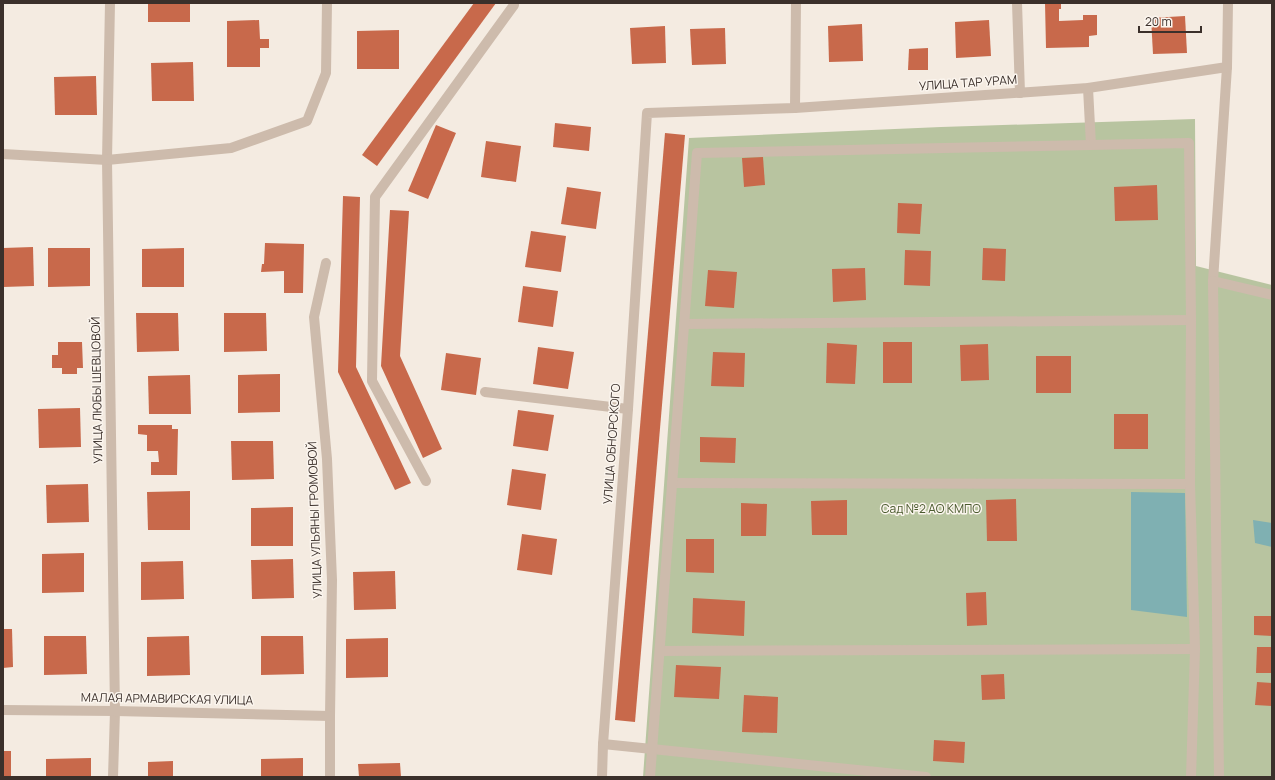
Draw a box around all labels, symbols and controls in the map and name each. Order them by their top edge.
scale bar [1139,8,1201,34]
text: 20 m [1145,13,1172,30]
street label: УЛИЦА ТАР УРАМ [918,71,1018,94]
street label: УЛИЦА ЛЮБЫ ШЕВЦОВОЙ [87,316,106,464]
street label: УЛИЦА ОБНОРСКОГО [599,383,624,505]
street label: УЛИЦА УЛЬЯНЫ ГРОМОВОЙ [303,441,326,599]
park label: Сад №2 АО КМПО [881,500,981,517]
street label: МАЛАЯ АРМАВИРСКАЯ УЛИЦА [81,688,254,709]

